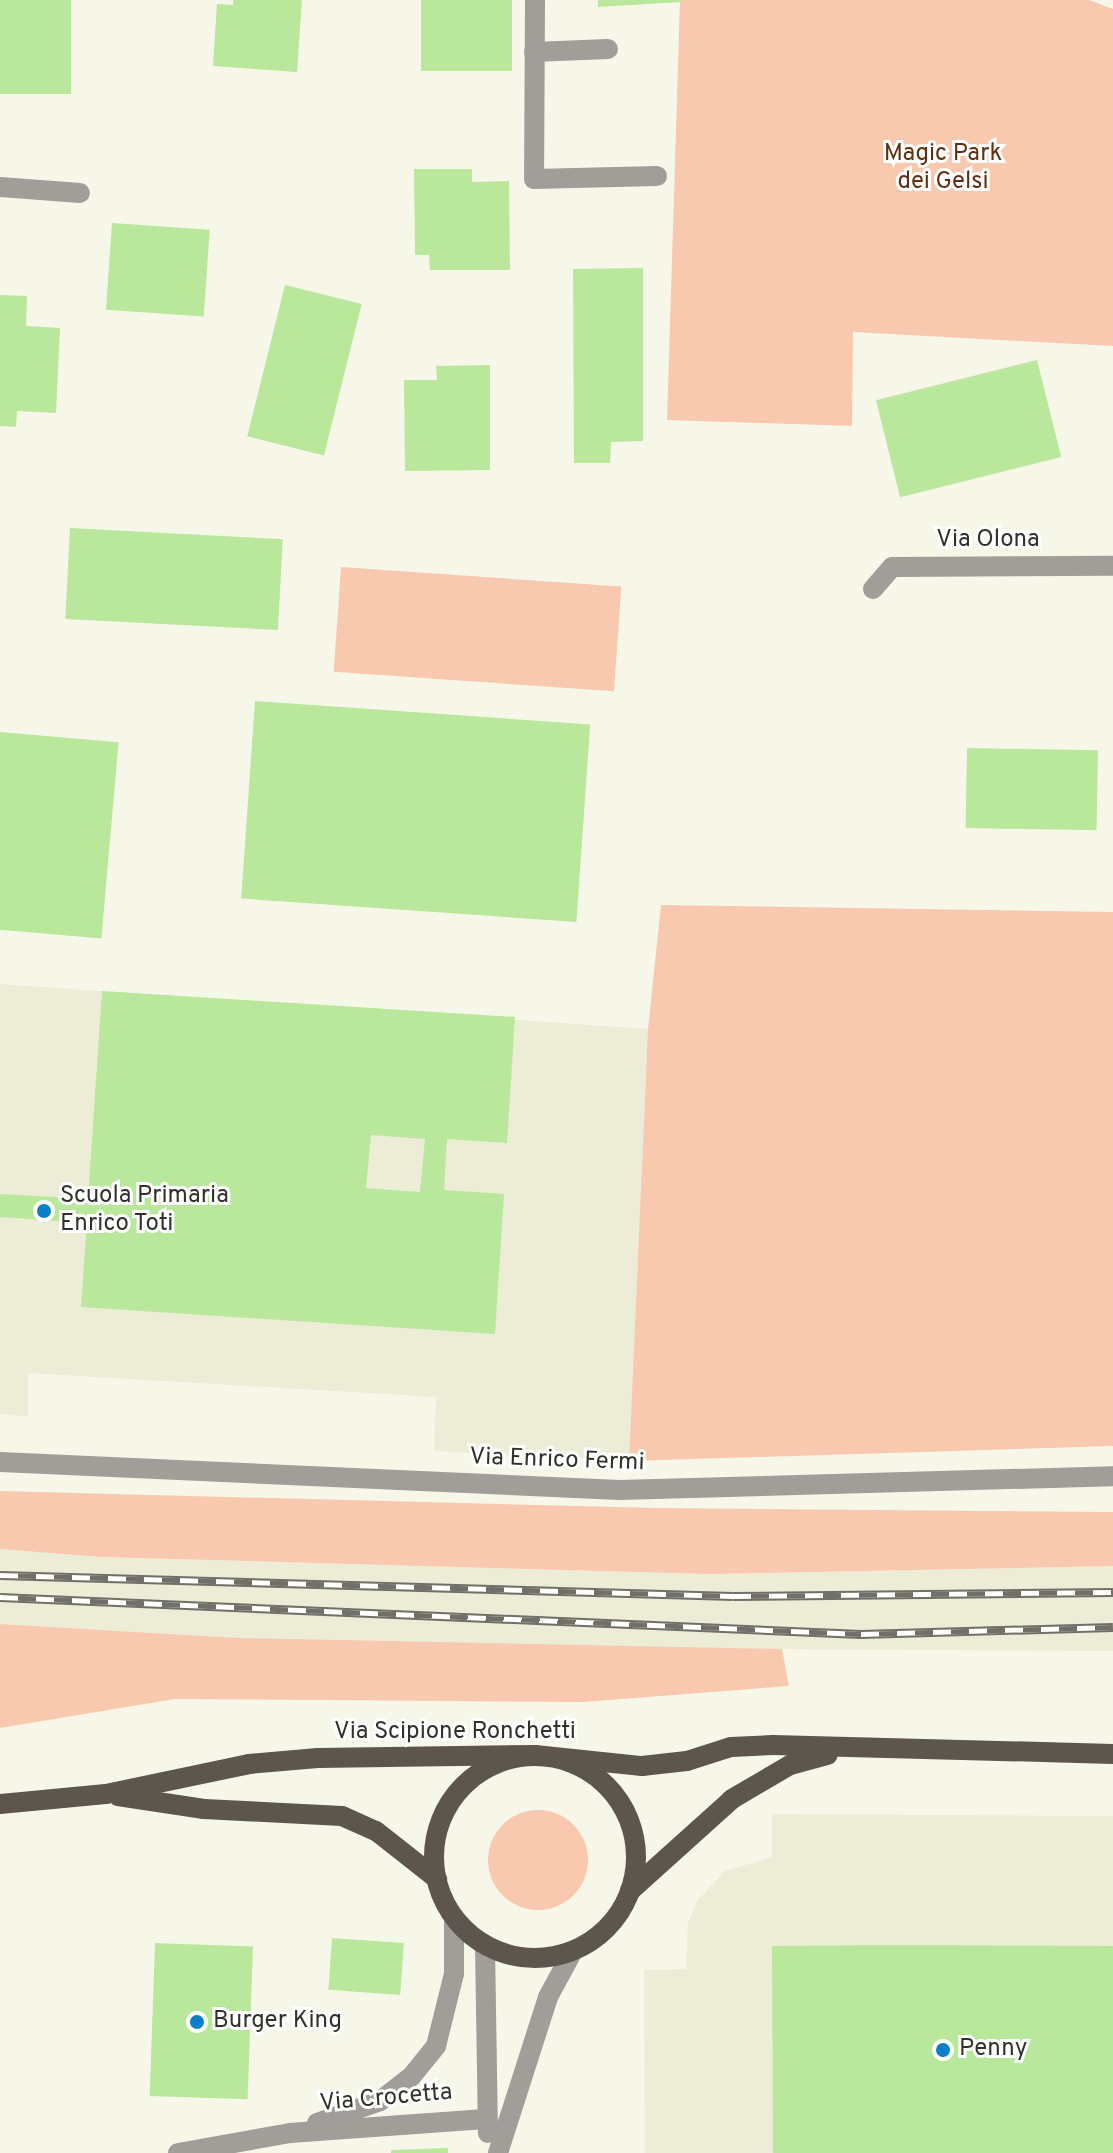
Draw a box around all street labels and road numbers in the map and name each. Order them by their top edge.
street label: Via Olona [936,527,1040,555]
street label: Via Enrico Fermi [469,1444,645,1478]
street label: Via Scipione Ronchetti [334,1719,576,1747]
street label: Via Crocetta [318,2079,454,2119]

